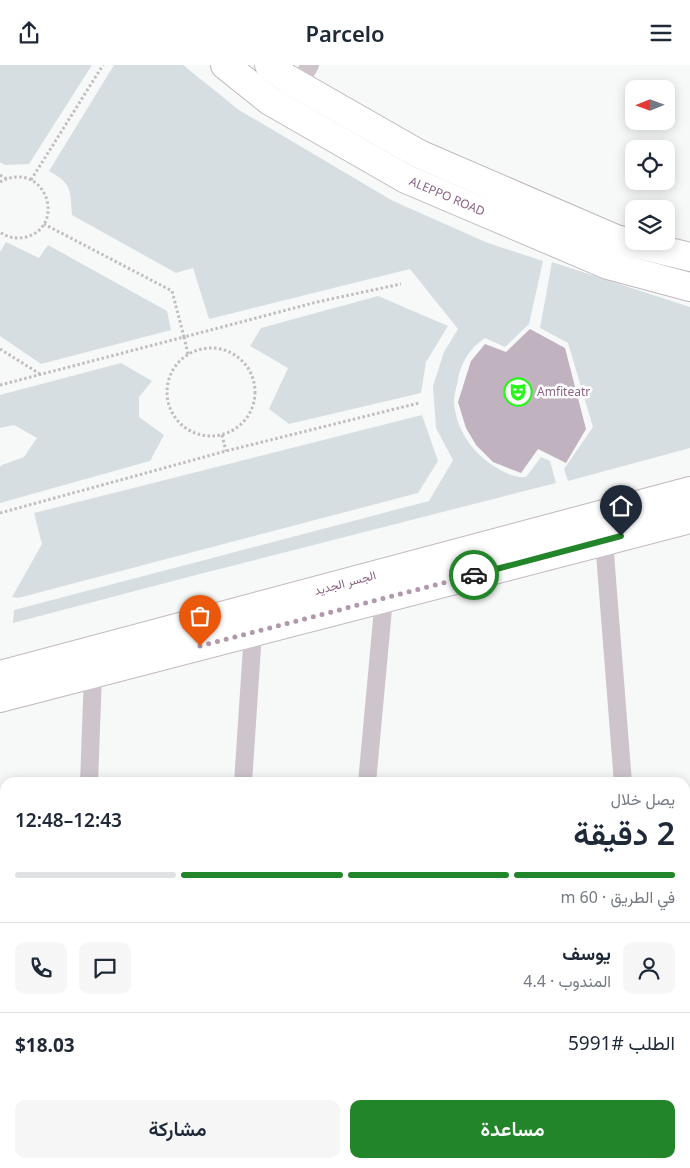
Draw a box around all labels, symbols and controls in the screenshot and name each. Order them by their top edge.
text: Parcelo [305,18,385,48]
icon: share [15,19,43,47]
icon: menu [647,19,675,47]
north arrow [625,80,675,130]
map controls [625,80,675,250]
button: locate [625,140,675,190]
street label: ALEPPO ROAD [407,172,488,220]
button: layers [625,200,675,250]
theatre icon: Amfiteatr [503,377,533,407]
place label: Amfiteatr [537,383,590,400]
pin [600,485,642,536]
icon: home [607,492,635,520]
courier [449,550,499,600]
icon: car [460,561,488,589]
street label: الجسر الجديد [312,566,378,599]
pin [179,595,221,646]
icon: bag [186,602,214,630]
text: يصل خلال [611,788,675,810]
text: 12:43–12:48 [15,807,122,833]
text: 2 دقيقة [573,811,675,854]
text: في الطريق · 60 m [560,886,675,908]
text: يوسف [562,940,611,966]
button: phone [15,942,67,994]
button: chat [79,942,131,994]
button: person [623,942,675,994]
text: المندوب · 4.4 [523,970,611,992]
text: الطلب #5991 [568,1030,675,1056]
text: $18.03 [15,1032,75,1058]
button: مشاركة [15,1100,340,1158]
button: مساعدة [350,1100,675,1158]

